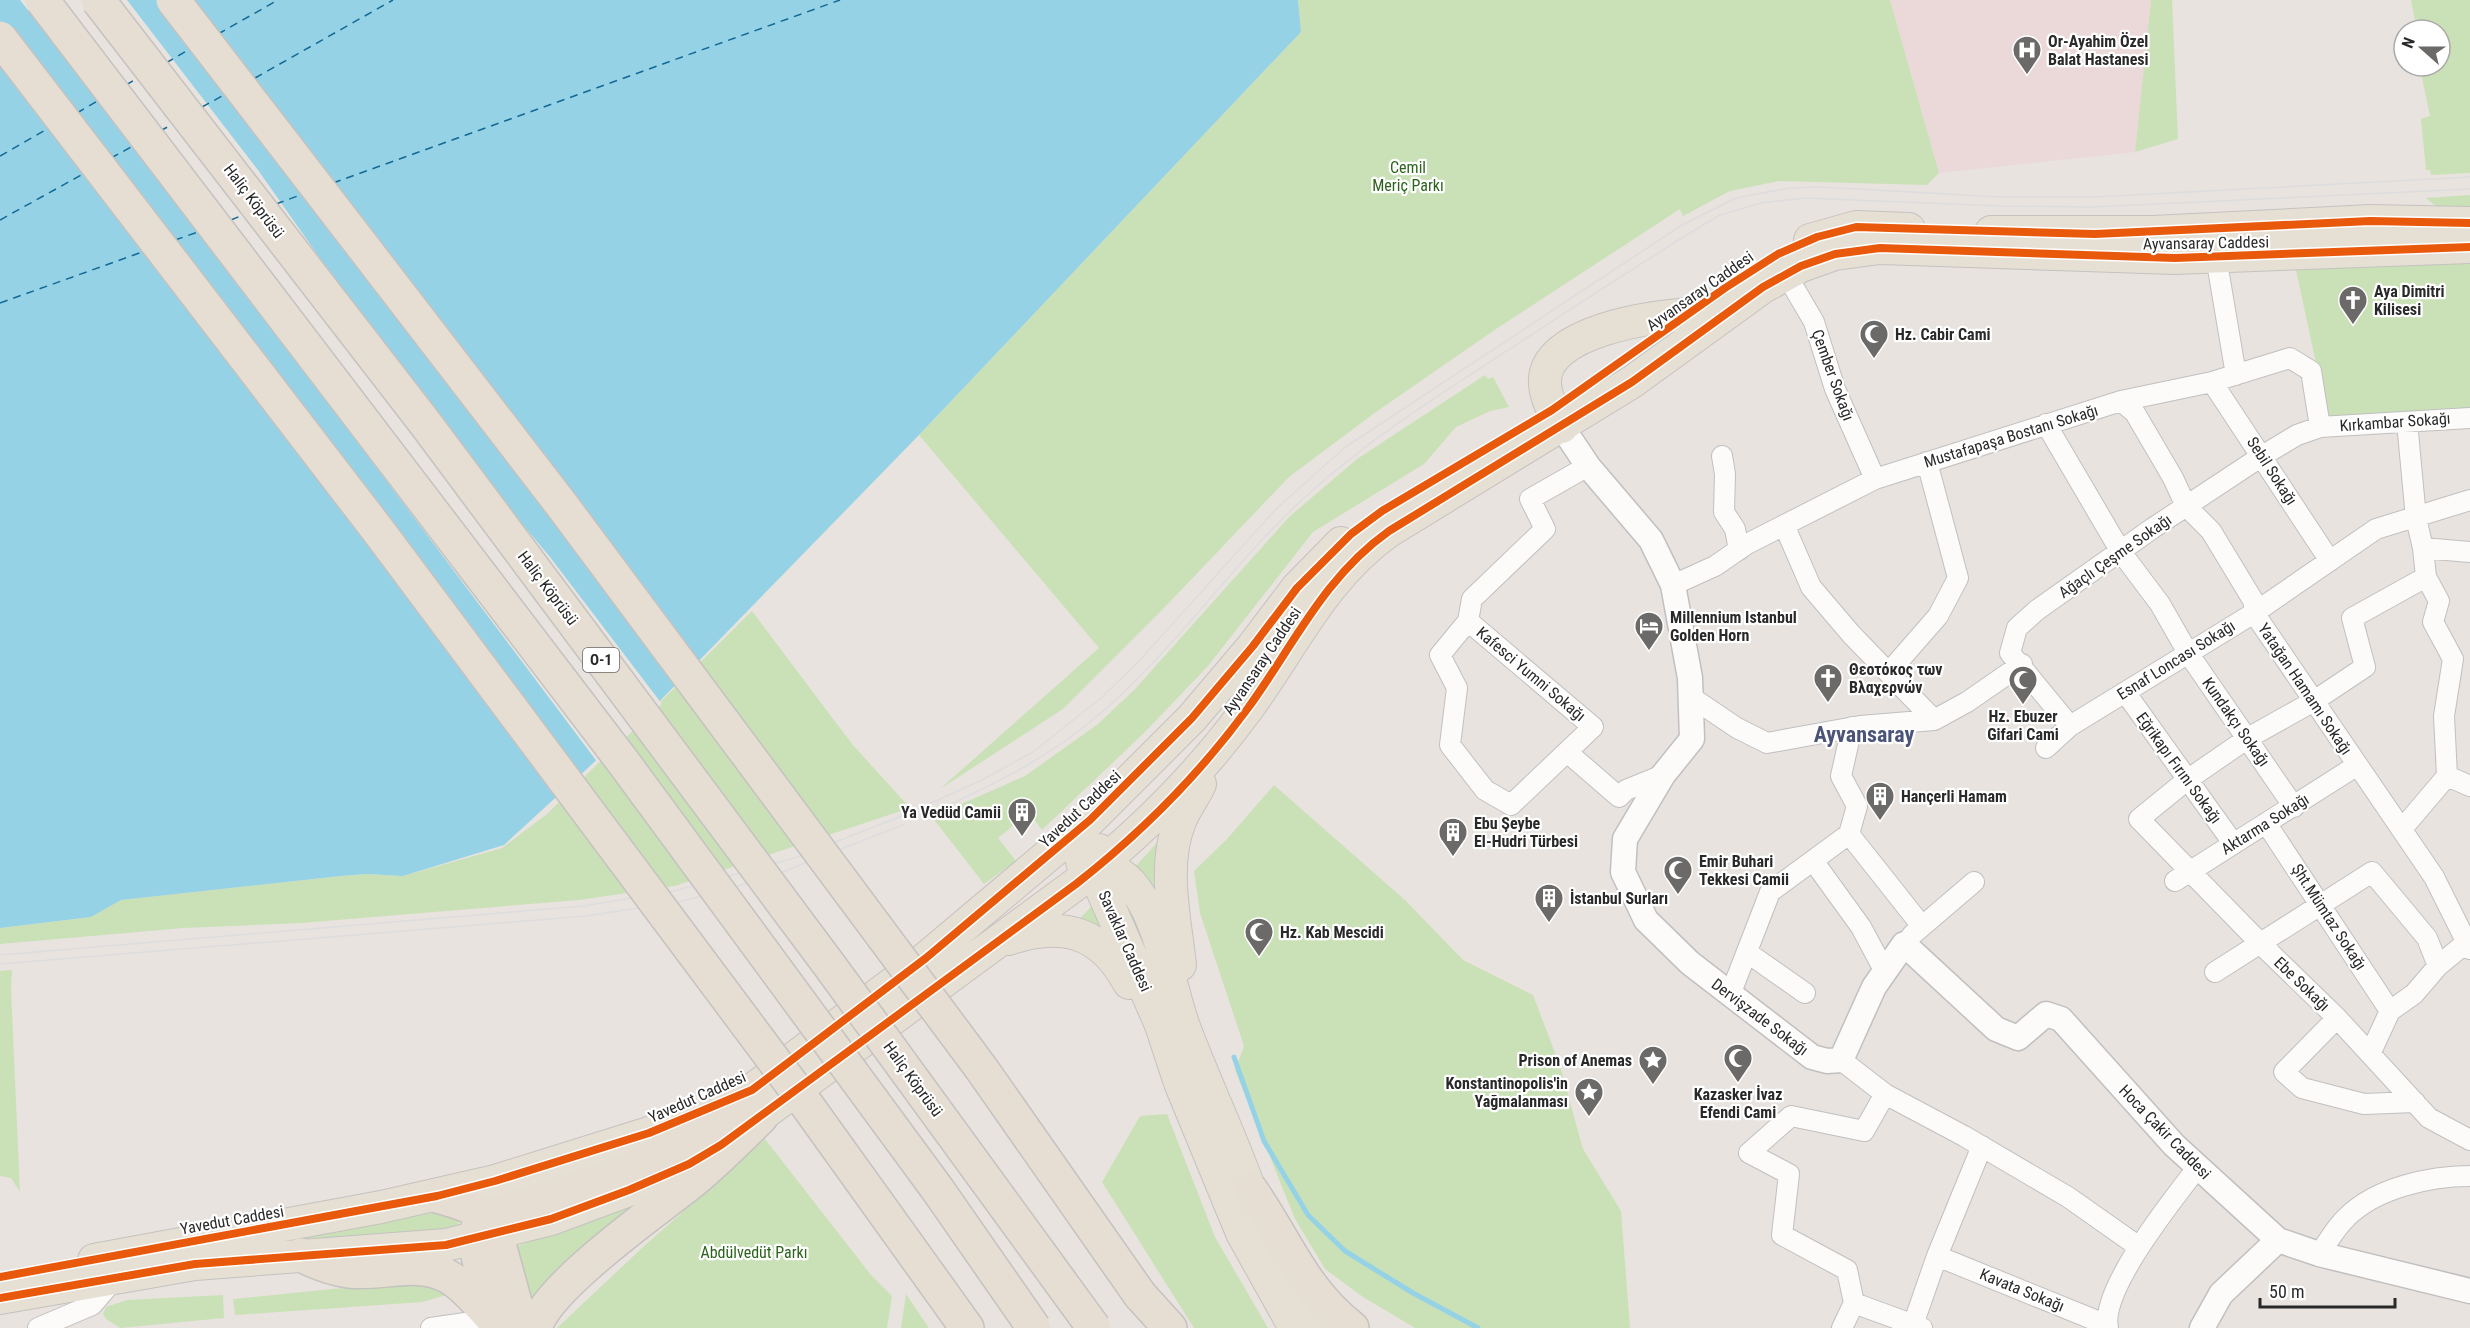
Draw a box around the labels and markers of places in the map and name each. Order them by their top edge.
place label: Or-Ayahim Özel Balat Hastanesi [2048,32,2149,69]
hospital icon: Or-Ayahim Özel Balat Hastanesi [2011,34,2043,76]
place label: Aya Dimitri Kilisesi [2374,282,2445,319]
church icon: Aya Dimitri Kilisesi [2337,284,2369,326]
mosque icon: Hz. Cabir Cami [1858,318,1890,360]
place label: Hz. Cabir Cami [1895,325,1991,344]
place label: Millennium Istanbul Golden Horn [1670,608,1797,645]
hotel icon: Millennium Istanbul Golden Horn [1633,610,1665,652]
place label: Θεοτόκος των Βλαχερνών [1849,660,1942,697]
church icon: Θεοτόκος των Βλαχερνών [1812,662,1844,704]
mosque icon: Hz. Ebuzer Gifari Cami [2007,664,2039,706]
place label: Hz. Ebuzer Gifari Cami [1987,707,2059,744]
building icon: Hançerli Hamam [1864,780,1896,822]
place label: Hançerli Hamam [1901,787,2007,806]
building icon: Ya Vedüd Camii [1006,796,1038,838]
place label: Ya Vedüd Camii [901,803,1001,822]
place label: Ebu Şeybe El-Hudri Türbesi [1474,814,1578,851]
building icon: Ebu Şeybe El-Hudri Türbesi [1437,816,1469,858]
place label: Emir Buhari Tekkesi Camii [1699,852,1789,889]
mosque icon: Emir Buhari Tekkesi Camii [1662,854,1694,896]
building icon: İstanbul Surları [1533,882,1565,924]
place label: İstanbul Surları [1570,889,1668,908]
mosque icon: Hz. Kab Mescidi [1243,916,1275,958]
place label: Hz. Kab Mescidi [1280,923,1384,942]
mosque icon: Kazasker İvaz Efendi Cami [1722,1042,1754,1084]
place icon: Prison of Anemas [1637,1044,1669,1086]
place label: Prison of Anemas [1519,1051,1632,1070]
place label: Konstantinopolis'in Yağmalanması [1445,1074,1568,1111]
place icon: Konstantinopolis'in Yağmalanması [1573,1076,1605,1118]
place label: Kazasker İvaz Efendi Cami [1694,1085,1782,1122]

